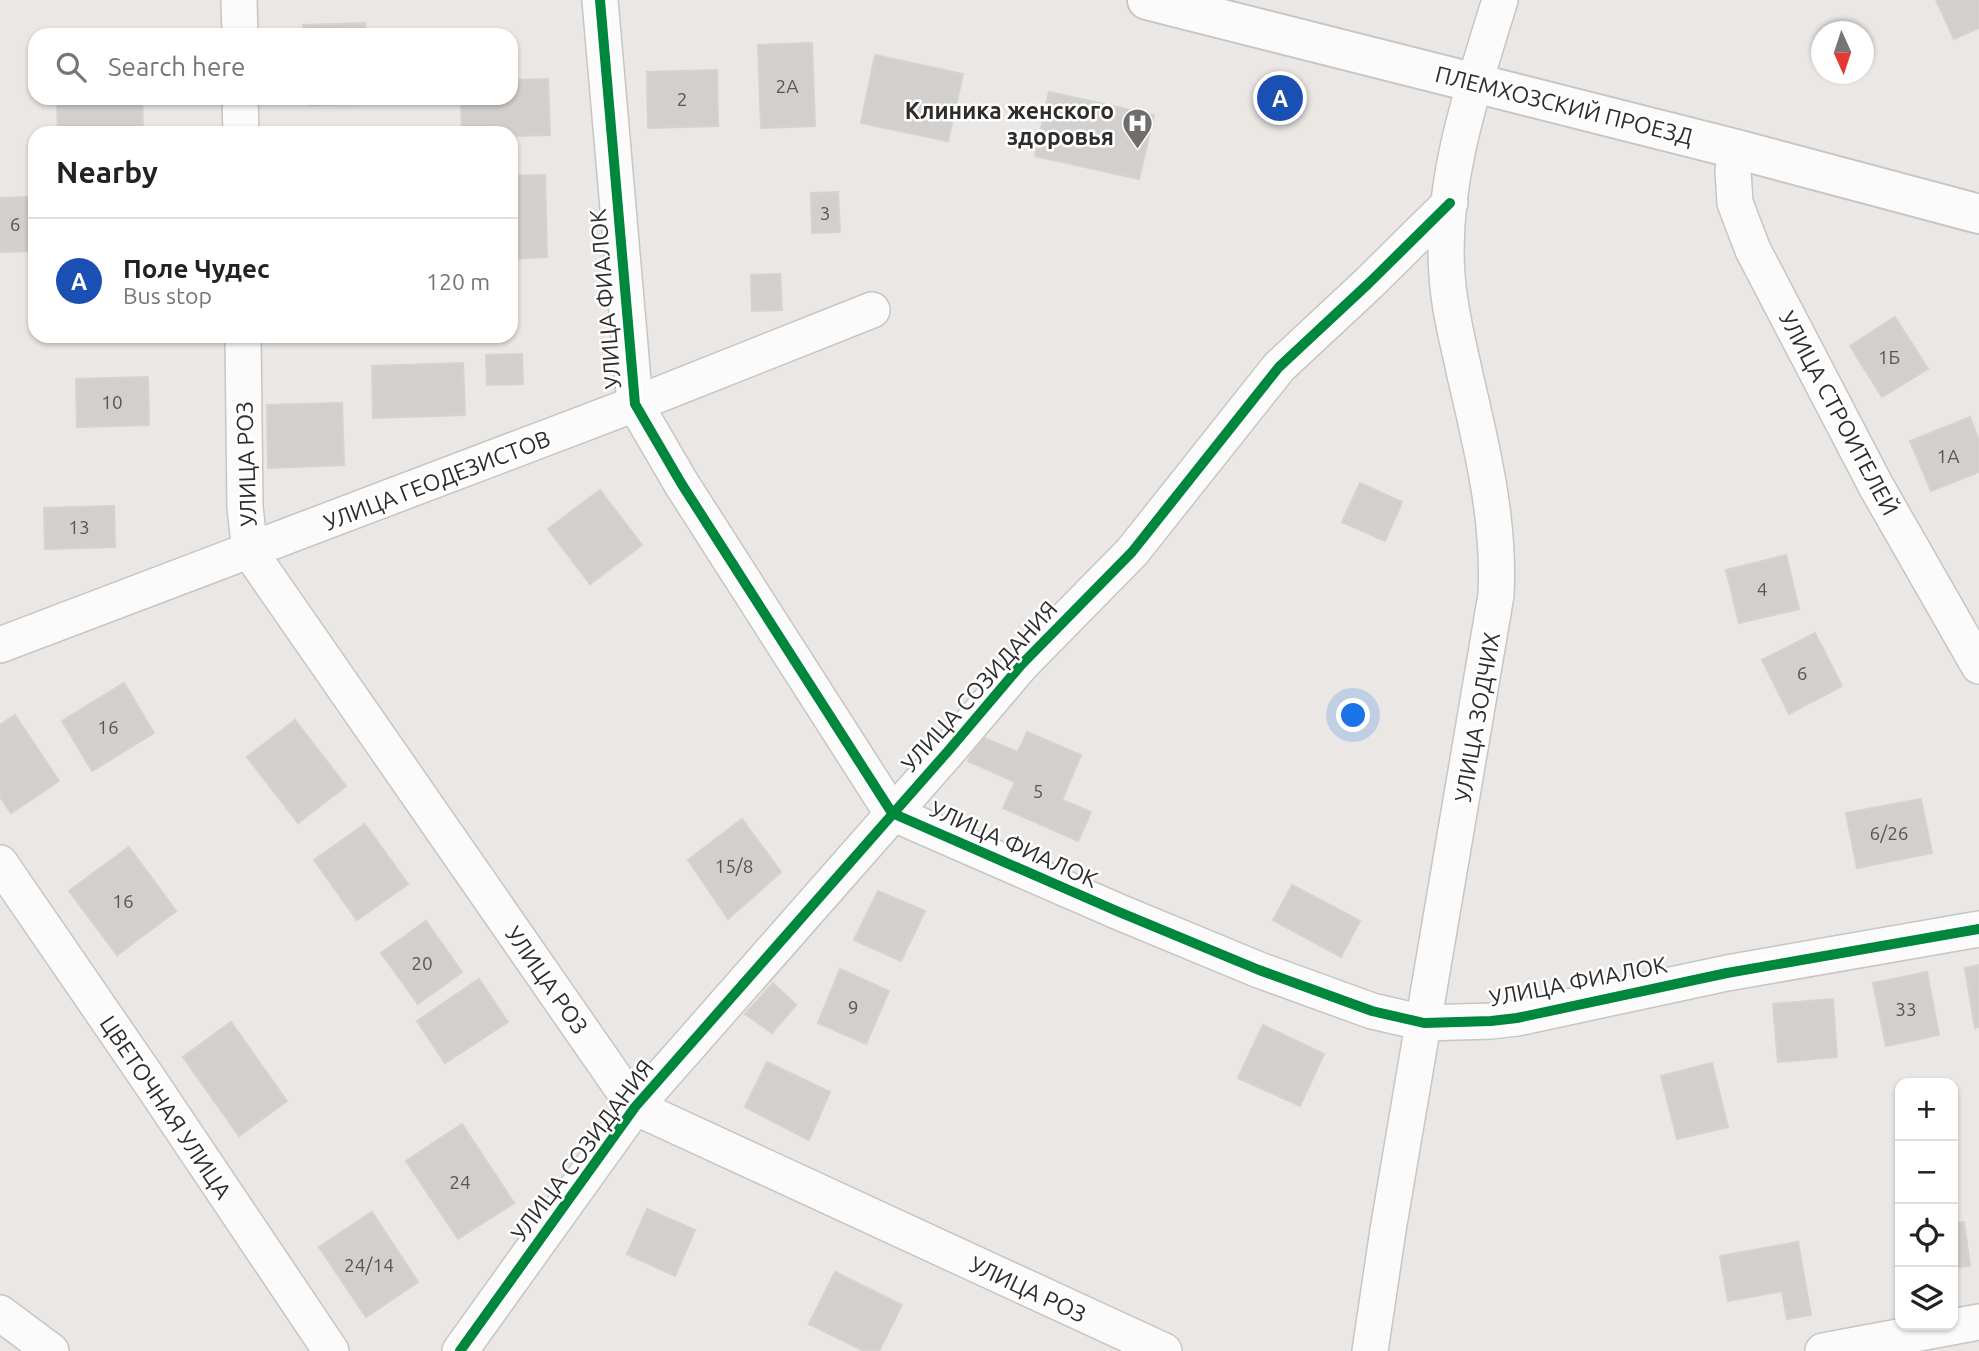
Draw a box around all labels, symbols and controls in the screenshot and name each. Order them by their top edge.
north arrow [1811,21,1874,84]
search box [28,28,518,105]
icon: search [52,48,90,86]
text: Search here [108,52,245,81]
street label: ПЛЕМХОЗСКИЙ ПРОЕЗД [1433,61,1695,149]
pin: A [1257,72,1303,124]
house number: 2А [775,75,799,97]
house number: 2 [677,88,687,110]
place label: Клиника женского здоровья [905,98,1114,149]
hospital icon: Клиника женского здоровья [1120,106,1154,150]
text: Nearby [56,155,158,189]
house number: 3 [820,202,830,224]
street label: УЛИЦА ФИАЛОК [585,208,625,390]
house number: 6 [10,213,20,235]
text: Поле Чудес [123,254,270,283]
text: A [71,269,87,294]
text: 120 m [426,269,490,294]
text: Bus stop [123,283,212,308]
street label: УЛИЦА СТРОИТЕЛЕЙ [1775,307,1903,519]
house number: 1Б [1878,346,1900,368]
house number: 10 [101,391,123,413]
street label: УЛИЦА РОЗ [231,401,261,527]
street label: УЛИЦА ГЕОДЕЗИСТОВ [320,425,554,535]
house number: 1А [1936,445,1960,467]
house number: 13 [68,516,90,538]
house number: 4 [1757,578,1767,600]
street label: УЛИЦА СОЗИДАНИЯ [896,596,1062,776]
street label: УЛИЦА ЗОДЧИХ [1450,630,1504,804]
house number: 6 [1797,662,1807,684]
your location [1336,698,1370,732]
house number: 16 [97,716,119,738]
house number: 5 [1033,780,1043,802]
street label: УЛИЦА ФИАЛОК [926,796,1102,892]
house number: 6/26 [1869,822,1909,844]
house number: 15/8 [714,855,754,877]
house number: 16 [112,890,134,912]
street label: УЛИЦА РОЗ [501,922,593,1038]
house number: 20 [411,952,433,974]
street label: УЛИЦА ФИАЛОК [1487,952,1669,1010]
house number: 9 [848,996,858,1018]
house number: 33 [1895,998,1917,1020]
street label: ЦВЕТОЧНАЯ УЛИЦА [96,1011,236,1203]
street label: УЛИЦА СОЗИДАНИЯ [506,1055,658,1245]
map controls [1895,1078,1958,1330]
button: + [1895,1078,1958,1141]
button: − [1895,1141,1958,1204]
house number: 24 [449,1171,471,1193]
button: locate [1895,1204,1958,1267]
street label: УЛИЦА РОЗ [966,1251,1090,1327]
house number: 24/14 [344,1254,394,1276]
button: layers [1895,1267,1958,1330]

